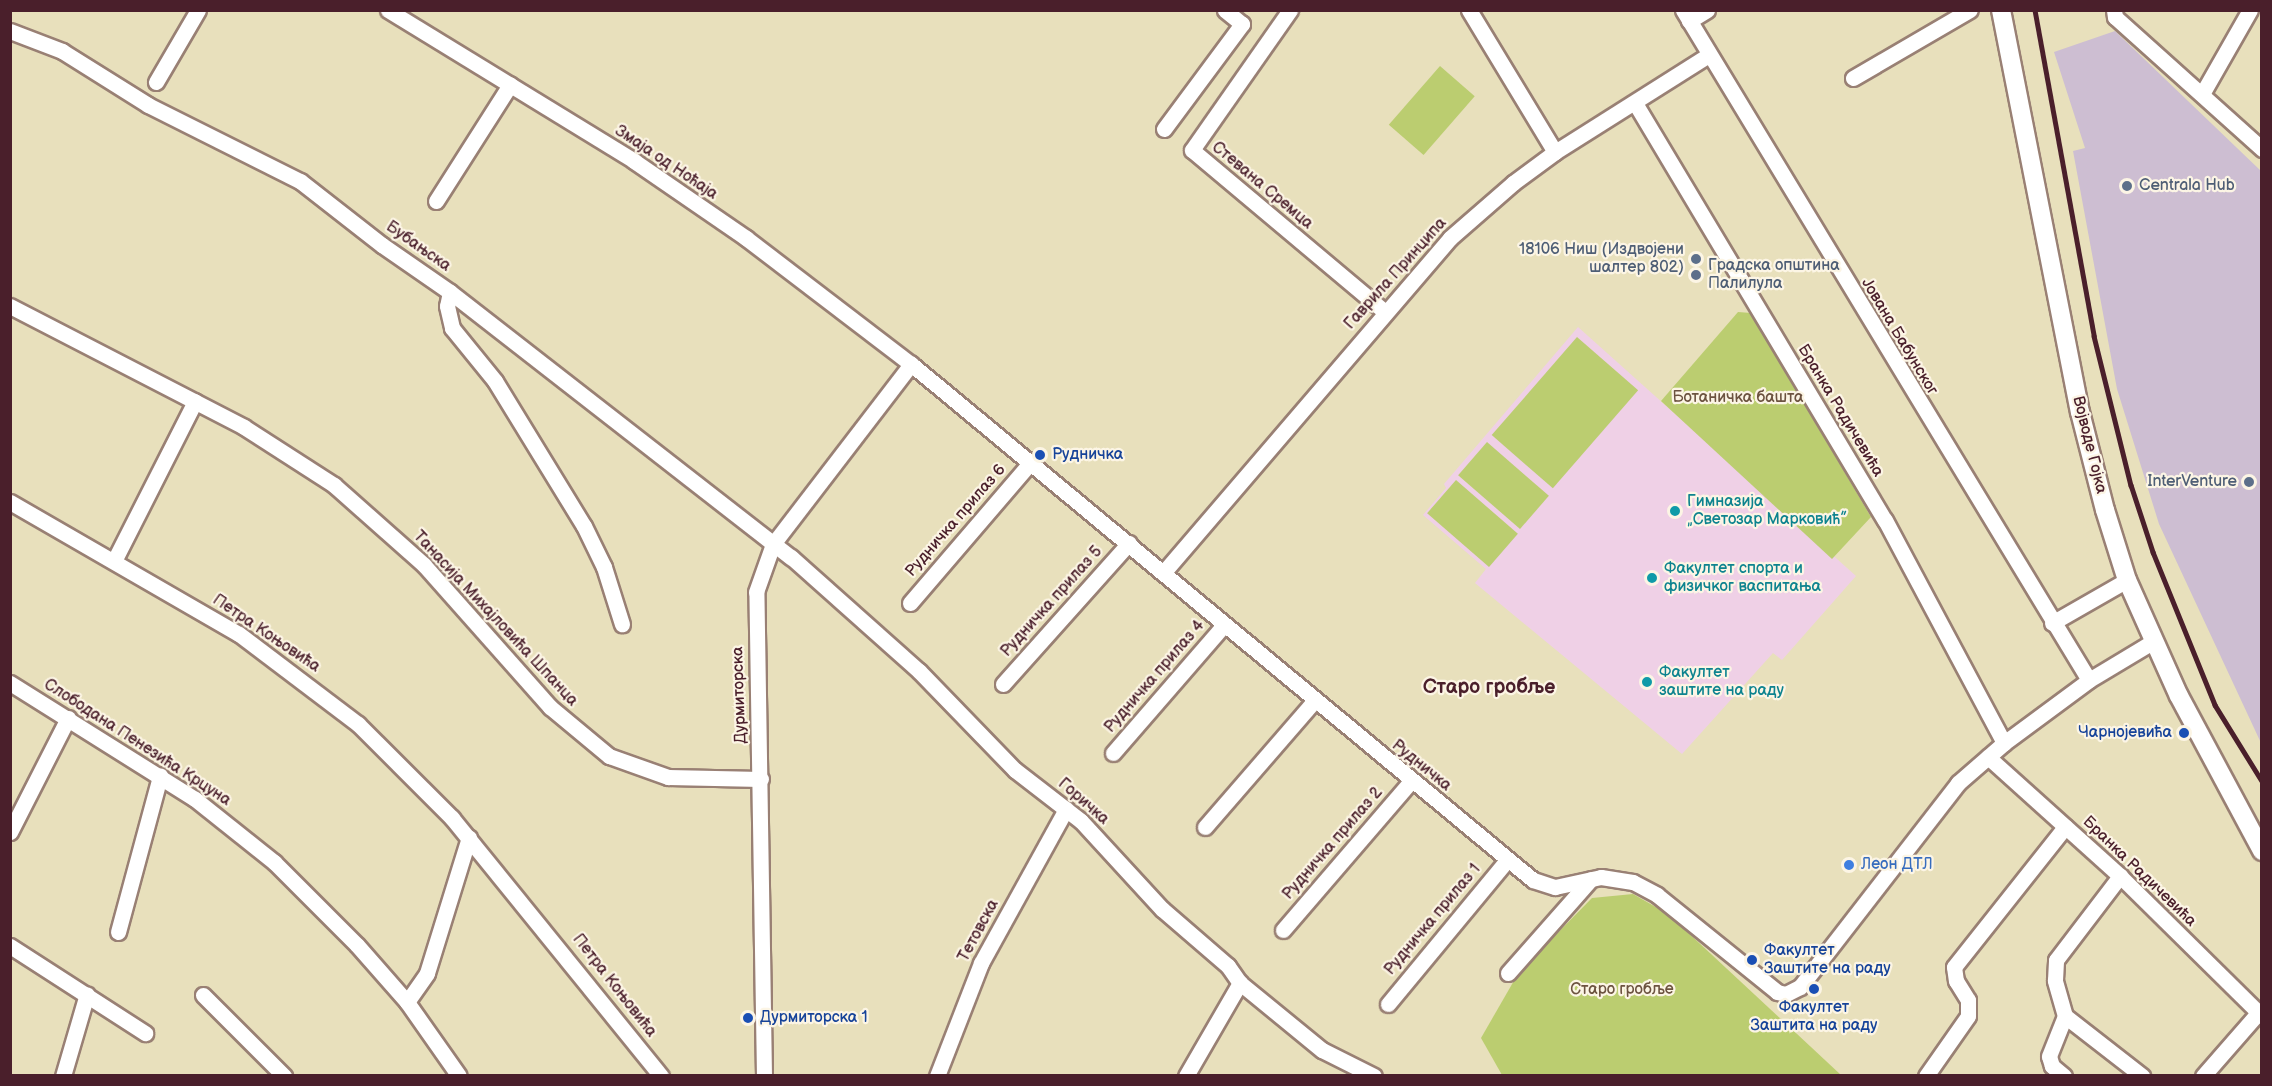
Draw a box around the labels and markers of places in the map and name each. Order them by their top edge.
place label: Centrala Hub [2139,176,2235,196]
marker: Centrala Hub [2120,179,2134,193]
place label: 18106 Ниш (Издвојени шалтер 802) [1519,240,1684,278]
marker: 18106 Ниш (Издвојени шалтер 802) [1689,252,1703,266]
place label: Градска општина Палилула [1708,256,1840,294]
marker: Градска општина Палилула [1689,268,1703,282]
place label: Рудничка [1052,445,1123,465]
marker: Рудничка [1033,448,1047,462]
place label: InterVenture [2147,472,2237,492]
marker: InterVenture [2242,475,2256,489]
place label: Гимназија „Светозар Марковић” [1687,492,1847,530]
marker: Гимназија „Светозар Марковић” [1668,504,1682,518]
place label: Факултет спорта и физичког васпитања [1664,559,1821,597]
marker: Факултет спорта и физичког васпитања [1645,571,1659,585]
place label: Факултет заштите на раду [1659,663,1784,701]
marker: Факултет заштите на раду [1640,675,1654,689]
place label: Чарнојевића [2078,723,2172,743]
marker: Чарнојевића [2177,726,2191,740]
place label: Леон ДТЛ [1861,855,1933,875]
marker: Леон ДТЛ [1842,858,1856,872]
place label: Факултет Заштите на раду [1764,941,1891,979]
marker: Факултет Заштите на раду [1745,953,1759,967]
marker: Факултет Заштита на раду [1807,982,1821,996]
place label: Факултет Заштита на раду [1751,998,1877,1036]
place label: Дурмиторска 1 [760,1008,868,1028]
marker: Дурмиторска 1 [741,1011,755,1025]

